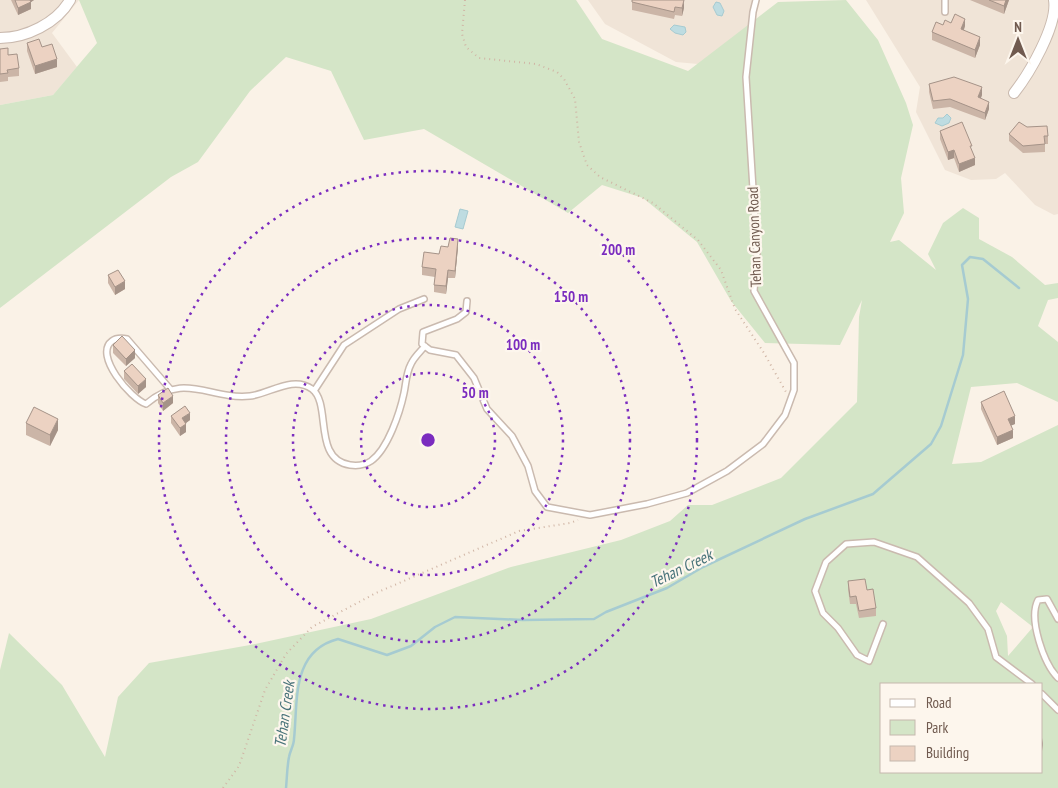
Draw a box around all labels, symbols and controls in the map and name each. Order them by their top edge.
north arrow [993,15,1043,65]
text: N [1014,18,1022,36]
street label: Tehan Canyon Road [743,186,765,288]
text: 200 m [601,240,635,259]
text: 150 m [554,287,588,306]
text: 100 m [506,335,540,354]
text: 50 m [461,383,489,402]
centre of rings [419,431,437,449]
water label: Tehan Creek [647,544,717,592]
water label: Tehan Creek [269,678,299,748]
legend [880,683,1043,773]
text: Road [926,693,952,712]
text: Park [926,718,948,737]
text: Building [926,743,969,762]

